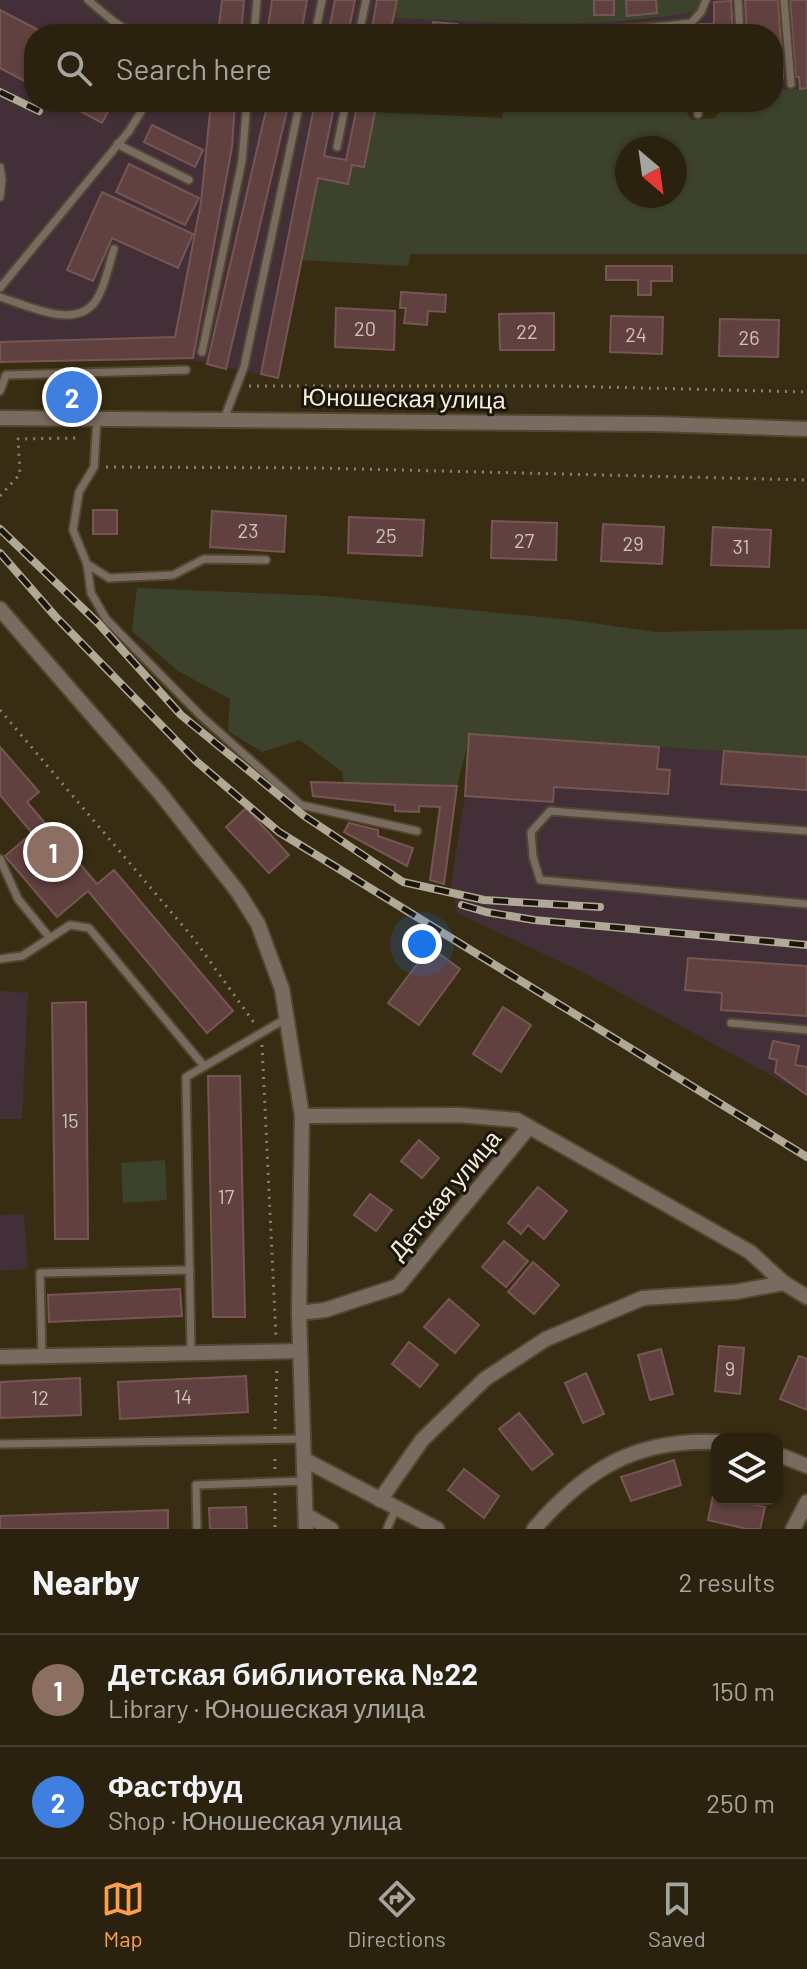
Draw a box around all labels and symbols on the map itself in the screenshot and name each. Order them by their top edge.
north arrow [615,136,687,208]
house number: 20 [354,316,376,340]
house number: 22 [516,319,538,343]
house number: 24 [625,322,647,346]
house number: 26 [738,325,760,349]
pin: 2 [46,367,98,427]
street label: Юношеская улица [302,381,507,414]
house number: 23 [238,518,258,542]
house number: 25 [376,523,397,547]
house number: 27 [514,528,535,552]
house number: 29 [622,531,644,555]
house number: 31 [732,534,750,558]
pin: 1 [27,822,79,882]
your location [402,924,442,964]
house number: 15 [61,1108,79,1132]
street label: Детская улица [381,1123,507,1265]
house number: 17 [218,1184,235,1208]
house number: 9 [725,1356,735,1380]
house number: 14 [174,1384,192,1408]
house number: 12 [31,1385,49,1409]

